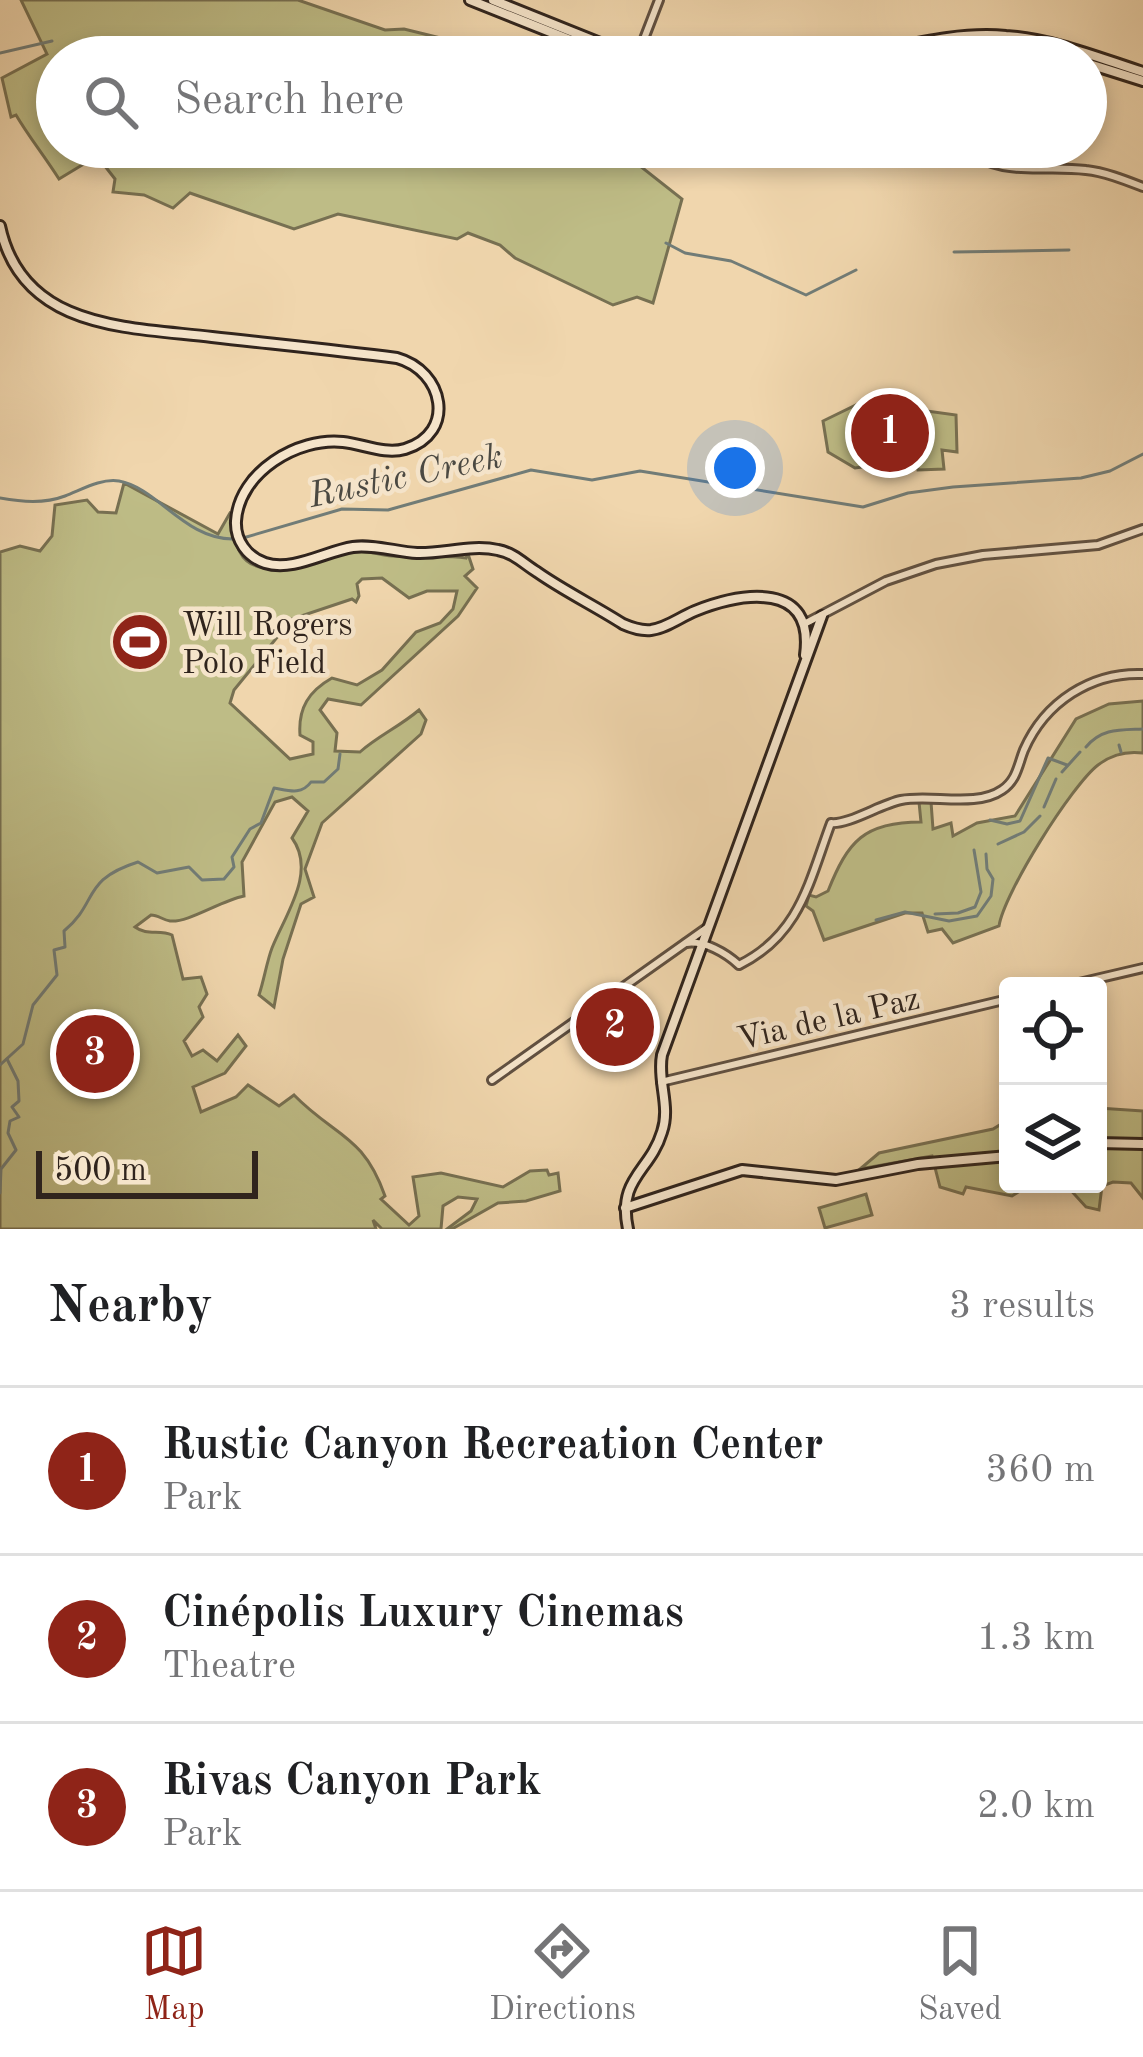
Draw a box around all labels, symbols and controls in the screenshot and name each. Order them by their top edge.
search box [36,36,1107,168]
icon: search [78,69,144,135]
text: Search here [174,79,404,124]
pin: 1 [851,388,929,478]
your location [705,438,765,498]
water label: Rustic Creek [304,439,506,516]
place label: Will Rogers Polo Field [182,610,353,681]
sports icon: Will Rogers Polo Field [109,611,171,673]
map controls [999,977,1107,1193]
button: locate [999,977,1107,1085]
pin: 2 [576,982,654,1072]
street label: Via de la Paz [734,983,923,1057]
pin: 3 [56,1009,134,1099]
button: layers [999,1085,1107,1193]
scale bar [36,1145,258,1198]
text: 500 m [54,1155,147,1188]
text: Nearby [48,1282,213,1333]
text: 3 results [949,1287,1095,1326]
text: Rustic Canyon Recreation Center [162,1424,824,1469]
text: 1 [76,1451,98,1490]
text: 360 m [985,1451,1095,1490]
text: Park [162,1479,242,1518]
text: Cinépolis Luxury Cinemas [162,1592,684,1637]
text: 2 [76,1619,98,1658]
text: 1.3 km [977,1619,1095,1658]
text: Theatre [162,1647,296,1686]
text: Rivas Canyon Park [162,1760,541,1805]
text: 3 [76,1787,98,1826]
text: 2.0 km [977,1787,1095,1826]
text: Park [162,1815,242,1854]
tab: Map [141,1918,207,2031]
tab: Directions [489,1918,636,2031]
tab: Saved [918,1918,1002,2031]

